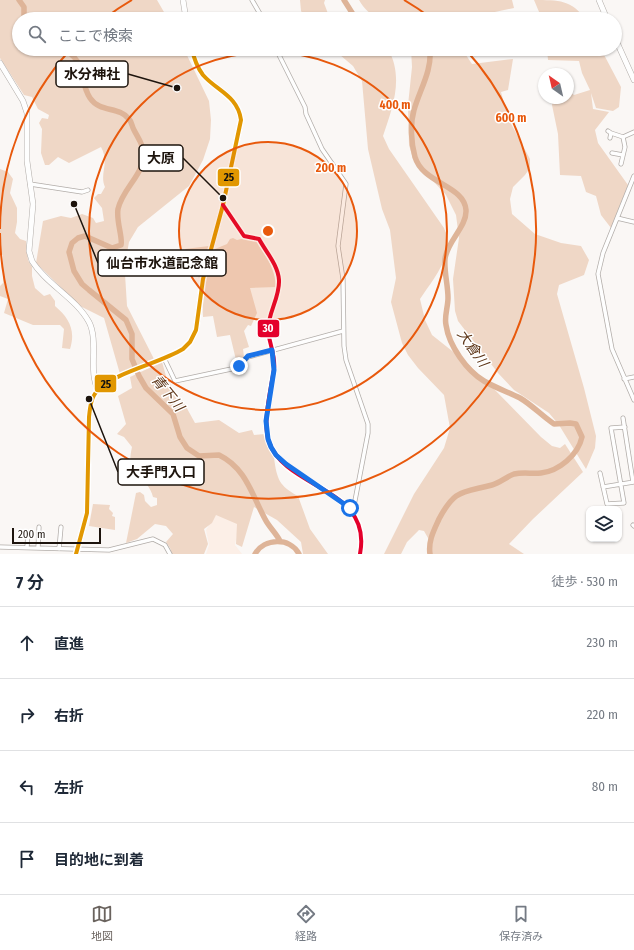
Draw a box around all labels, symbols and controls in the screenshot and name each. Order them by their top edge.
search box [12,12,622,56]
icon: search [26,23,48,45]
text: ここで検索 [58,27,133,45]
callout: 水分神社 [56,61,128,87]
text: 水分神社 [64,66,120,83]
north arrow [538,68,574,104]
text: 400 m [380,98,410,112]
text: 600 m [495,111,527,125]
callout: 大原 [139,145,183,171]
text: 大原 [147,150,175,167]
text: 200 m [315,161,346,175]
line badge: 25 [217,168,240,187]
text: 25 [223,171,235,184]
centre of rings [261,224,275,238]
callout: 仙台市水道記念館 [98,250,226,276]
text: 仙台市水道記念館 [106,255,218,272]
line badge: 30 [257,319,280,338]
text: 30 [261,322,274,335]
water label: 大倉川 [454,326,493,372]
route end [230,357,248,375]
water label: 青下川 [148,372,189,417]
line badge: 25 [94,374,117,393]
text: 25 [100,378,112,391]
callout: 大手門入口 [118,459,204,485]
text: 大手門入口 [126,464,196,481]
route start [341,499,359,517]
map controls [586,506,622,542]
button: layers [586,506,622,542]
scale bar [12,526,101,545]
text: 200 m [18,528,45,541]
text: 7 分 [16,572,44,593]
text: 徒歩 · 530 m [552,574,618,589]
icon: ahead [16,632,38,654]
text: 直進 [54,635,84,653]
text: 230 m [587,635,618,650]
icon: right [16,704,38,726]
text: 右折 [54,707,84,725]
text: 220 m [587,707,618,722]
icon: left [16,776,38,798]
text: 左折 [54,779,84,797]
text: 80 m [592,779,618,794]
icon: arrive [16,848,38,870]
text: 目的地に到着 [54,851,144,869]
tab: 地図 [91,903,113,943]
tab: 経路 [295,903,317,943]
tab: 保存済み [499,903,543,943]

